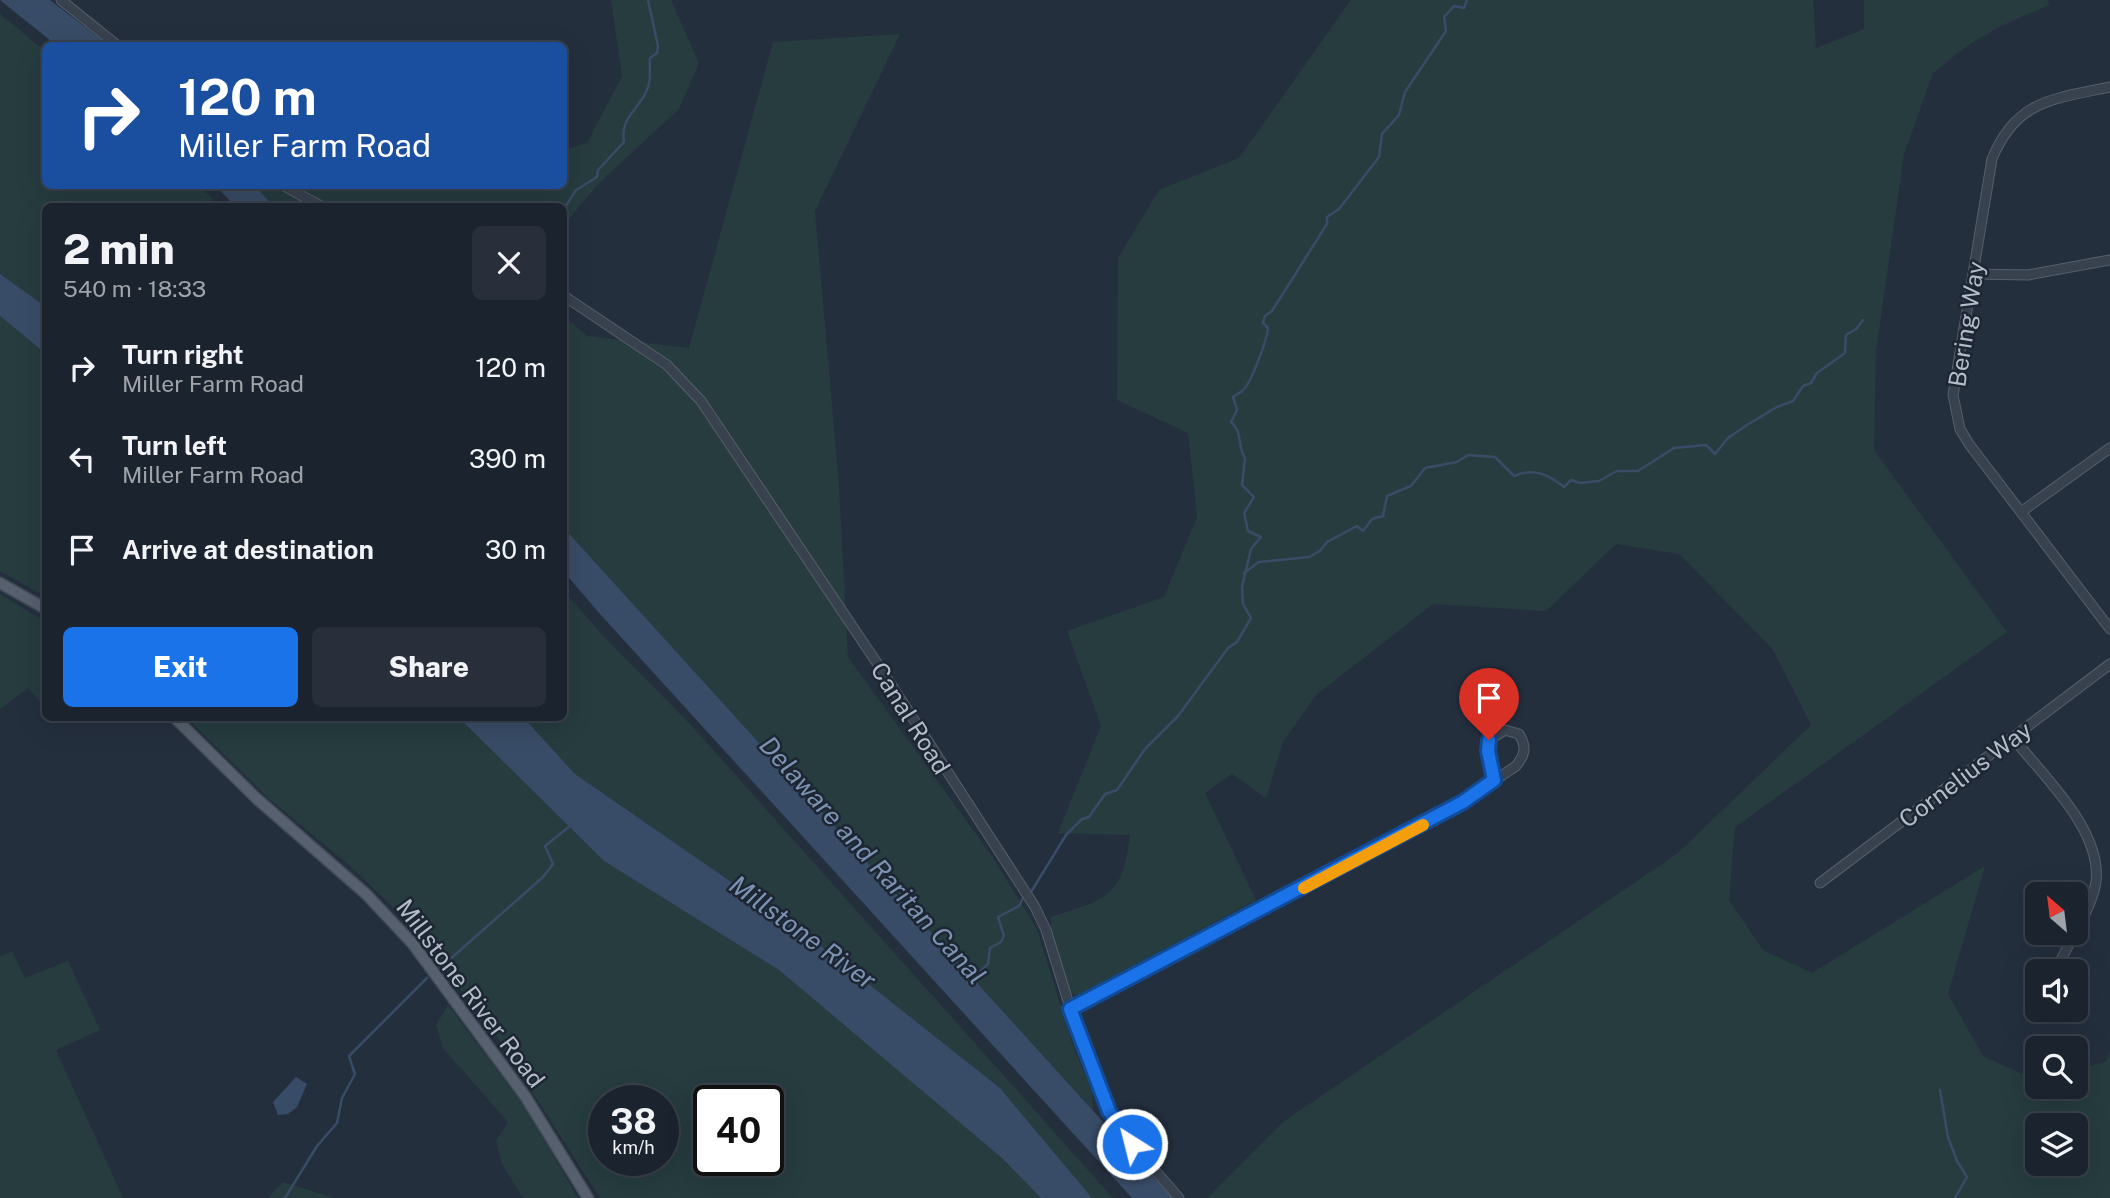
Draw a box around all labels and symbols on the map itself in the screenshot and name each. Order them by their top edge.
street label: Bering Way [1942,259,1990,389]
street label: Canal Road [866,657,956,779]
pin [1459,668,1519,740]
street label: Cornelius Way [1893,715,2037,833]
water label: Delaware and Raritan Canal [753,730,993,990]
water label: Millstone River [724,869,882,996]
north arrow [2025,882,2088,945]
street label: Millstone River Road [391,893,551,1093]
speed limit sign: 40 [693,1085,784,1176]
position arrow [1095,1107,1169,1181]

